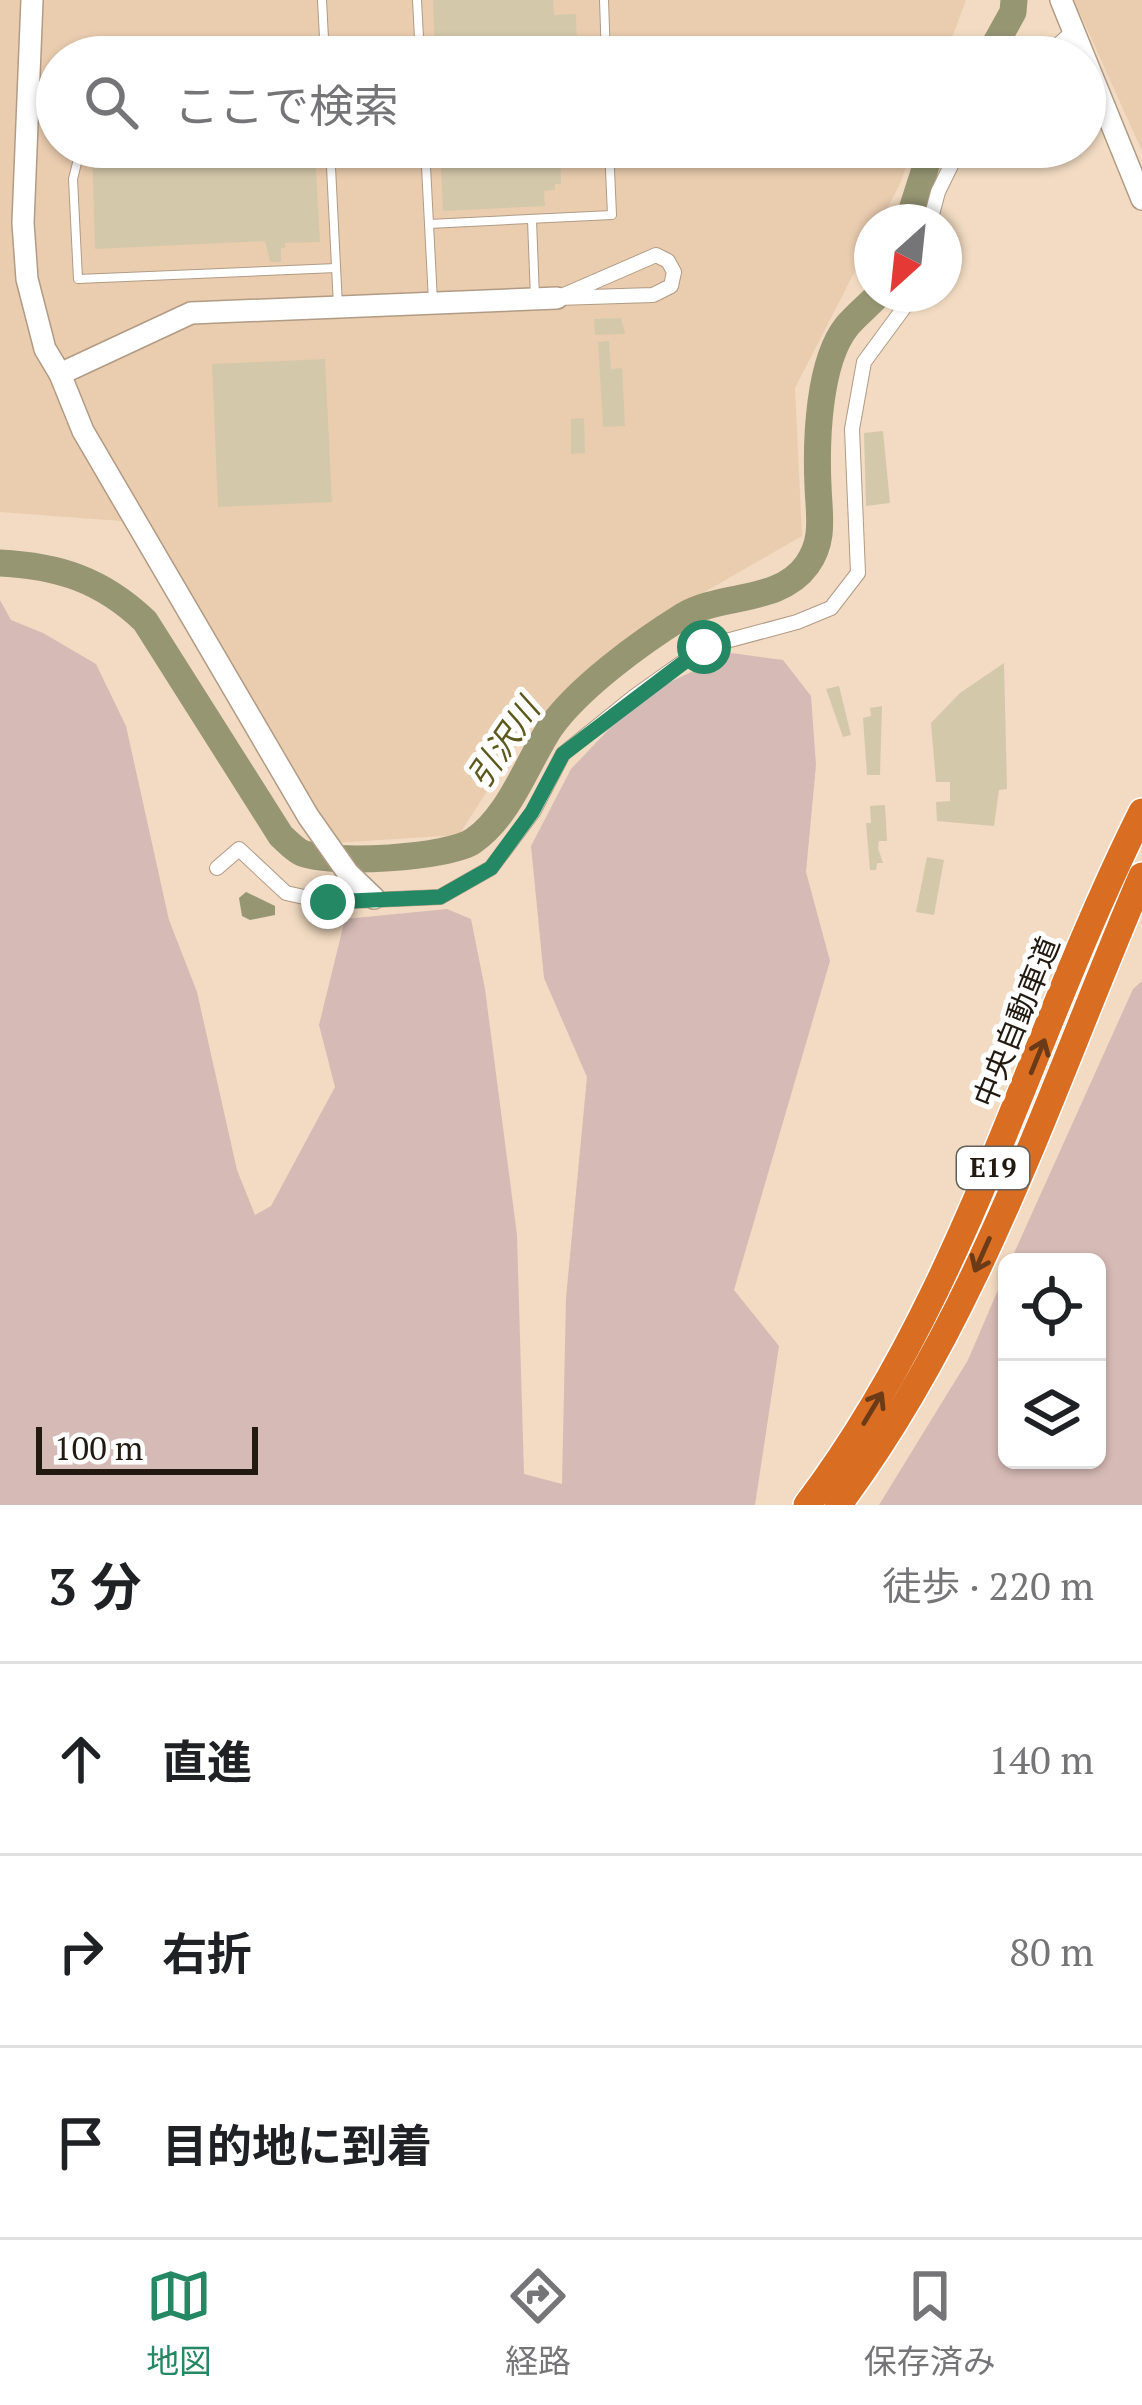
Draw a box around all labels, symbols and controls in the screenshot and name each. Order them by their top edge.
search box [36,36,1106,168]
icon: search [78,69,144,135]
text: ここで検索 [174,75,399,135]
north arrow [854,204,962,312]
route start [677,620,731,674]
water label: 引沢川 [457,687,550,796]
route end [301,875,355,929]
street label: 中央自動車道 [964,931,1068,1113]
one-way arrow [1029,1038,1051,1075]
road number: E19 [957,1147,1029,1189]
one-way arrow [969,1236,991,1272]
map controls [998,1253,1106,1469]
button: locate [998,1253,1106,1361]
button: layers [998,1361,1106,1469]
one-way arrow [861,1391,885,1426]
scale bar [36,1421,258,1474]
text: 100 m [54,1426,143,1469]
text: 3 分 [48,1552,142,1620]
text: 徒歩 · 220 m [882,1559,1094,1611]
icon: ahead [48,1726,114,1792]
text: 直進 [162,1731,252,1791]
text: 140 m [989,1733,1094,1785]
icon: right [48,1918,114,1984]
text: 右折 [162,1923,252,1983]
text: 80 m [1009,1925,1094,1977]
icon: arrive [48,2110,114,2176]
text: 目的地に到着 [162,2115,432,2175]
tab: 地図 [146,2263,212,2383]
tab: 経路 [505,2263,571,2383]
tab: 保存済み [864,2263,996,2383]

